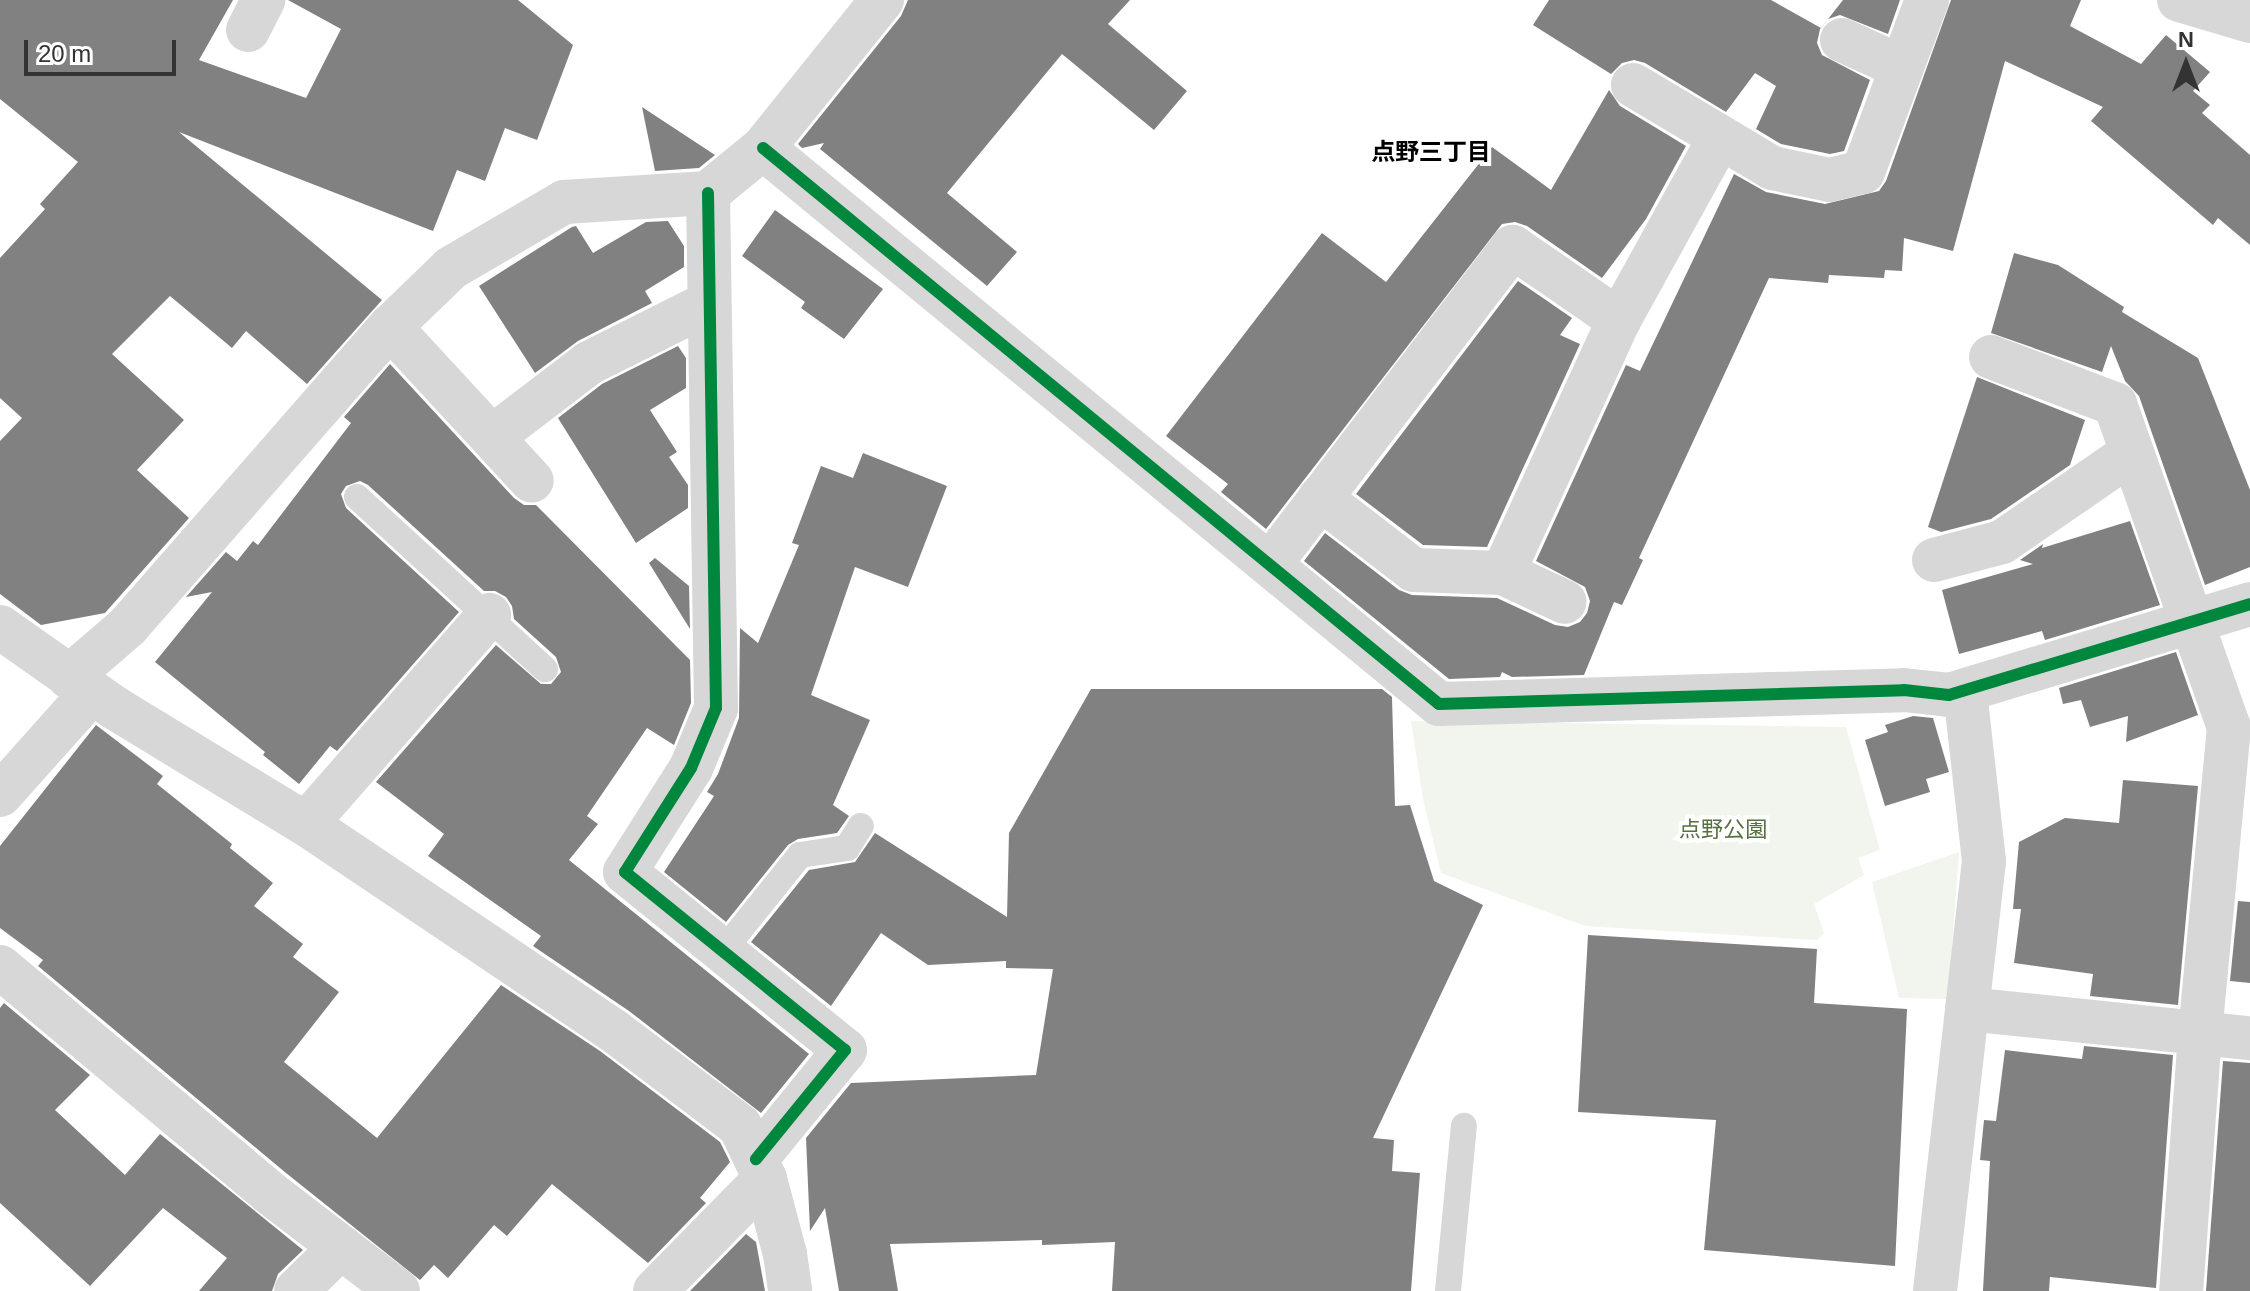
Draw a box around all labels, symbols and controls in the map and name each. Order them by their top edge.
scale bar [28,24,180,74]
north arrow [2146,24,2226,104]
text: N [2178,27,2194,52]
text: 20 m [38,40,91,67]
district label: 点野三丁目 [1371,138,1491,166]
park label: 点野公園 [1679,817,1767,843]

